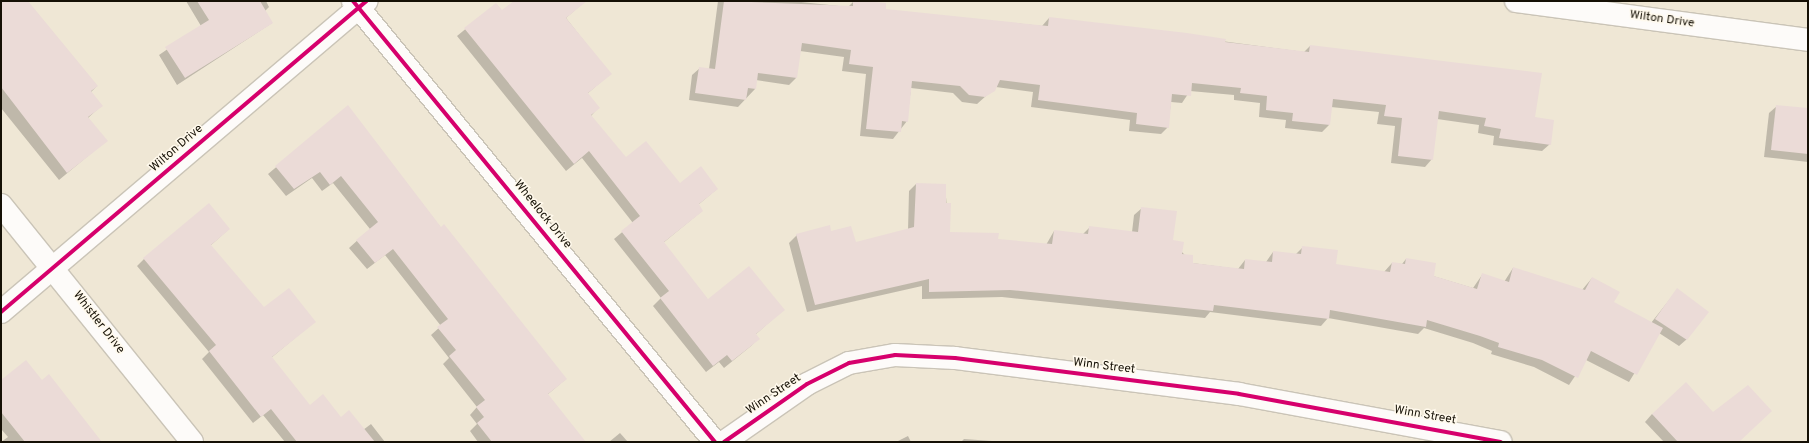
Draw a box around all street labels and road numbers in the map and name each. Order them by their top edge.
street label: Wilton Drive [1629,8,1695,32]
street label: Wilton Drive [148,122,206,176]
street label: Wheelock Drive [510,178,574,252]
street label: Whistler Drive [69,289,127,357]
street label: Winn Street [1072,356,1136,378]
street label: Winn Street [744,372,804,418]
street label: Winn Street [1393,403,1457,429]

